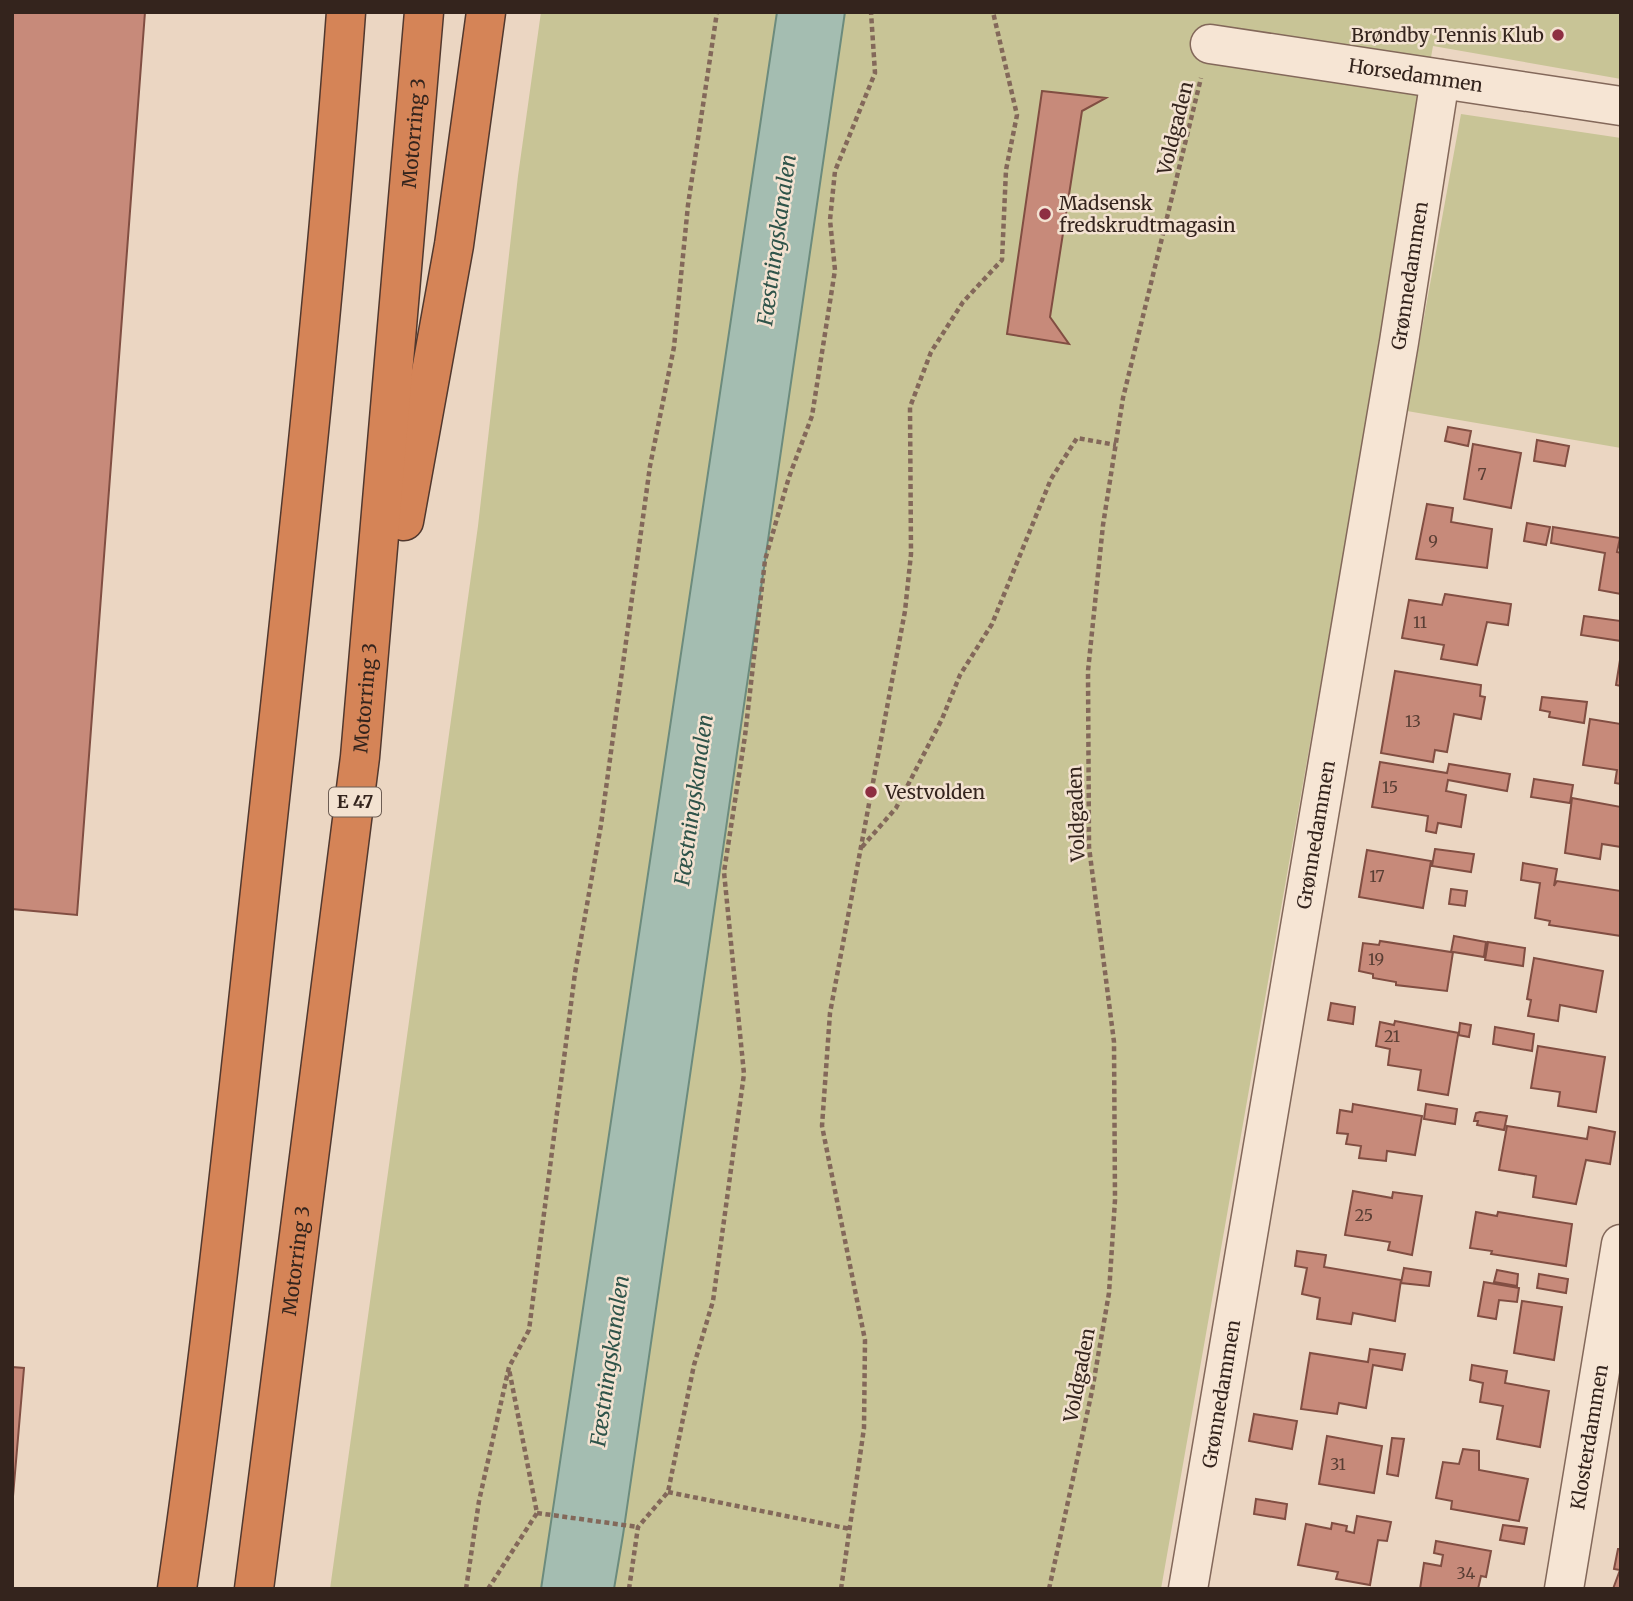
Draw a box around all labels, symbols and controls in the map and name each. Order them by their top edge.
place label: Brøndby Tennis Klub [1351,23,1544,47]
marker: Brøndby Tennis Klub [1550,27,1566,43]
street label: Horsedammen [1347,53,1485,97]
street label: Motorring 3 [397,77,430,189]
street label: Voldgaden [1152,78,1198,178]
water label: Fæstningskanalen [751,152,802,328]
place label: Madsensk fredskrudtmagasin [1059,191,1236,237]
street label: Grønnedammen [1386,199,1433,352]
marker: Madsensk fredskrudtmagasin [1037,206,1053,222]
house number: 7 [1477,464,1487,484]
house number: 9 [1428,531,1438,551]
house number: 11 [1413,612,1427,632]
street label: Motorring 3 [348,642,382,754]
house number: 13 [1405,711,1421,731]
water label: Fæstningskanalen [668,712,719,888]
street label: Grønnedammen [1291,758,1340,911]
street label: Voldgaden [1062,765,1090,863]
house number: 15 [1382,777,1398,797]
place label: Vestvolden [884,780,985,804]
marker: Vestvolden [863,784,879,800]
road number: E 47 [329,788,381,816]
house number: 17 [1369,866,1385,886]
house number: 19 [1368,949,1384,969]
house number: 21 [1384,1026,1400,1046]
street label: Motorring 3 [277,1204,315,1317]
house number: 25 [1355,1205,1373,1225]
water label: Fæstningskanalen [584,1273,635,1449]
street label: Grønnedammen [1197,1317,1245,1470]
street label: Voldgaden [1058,1325,1100,1425]
street label: Klosterdammen [1565,1362,1613,1512]
house number: 31 [1330,1454,1346,1474]
house number: 34 [1457,1563,1476,1583]

